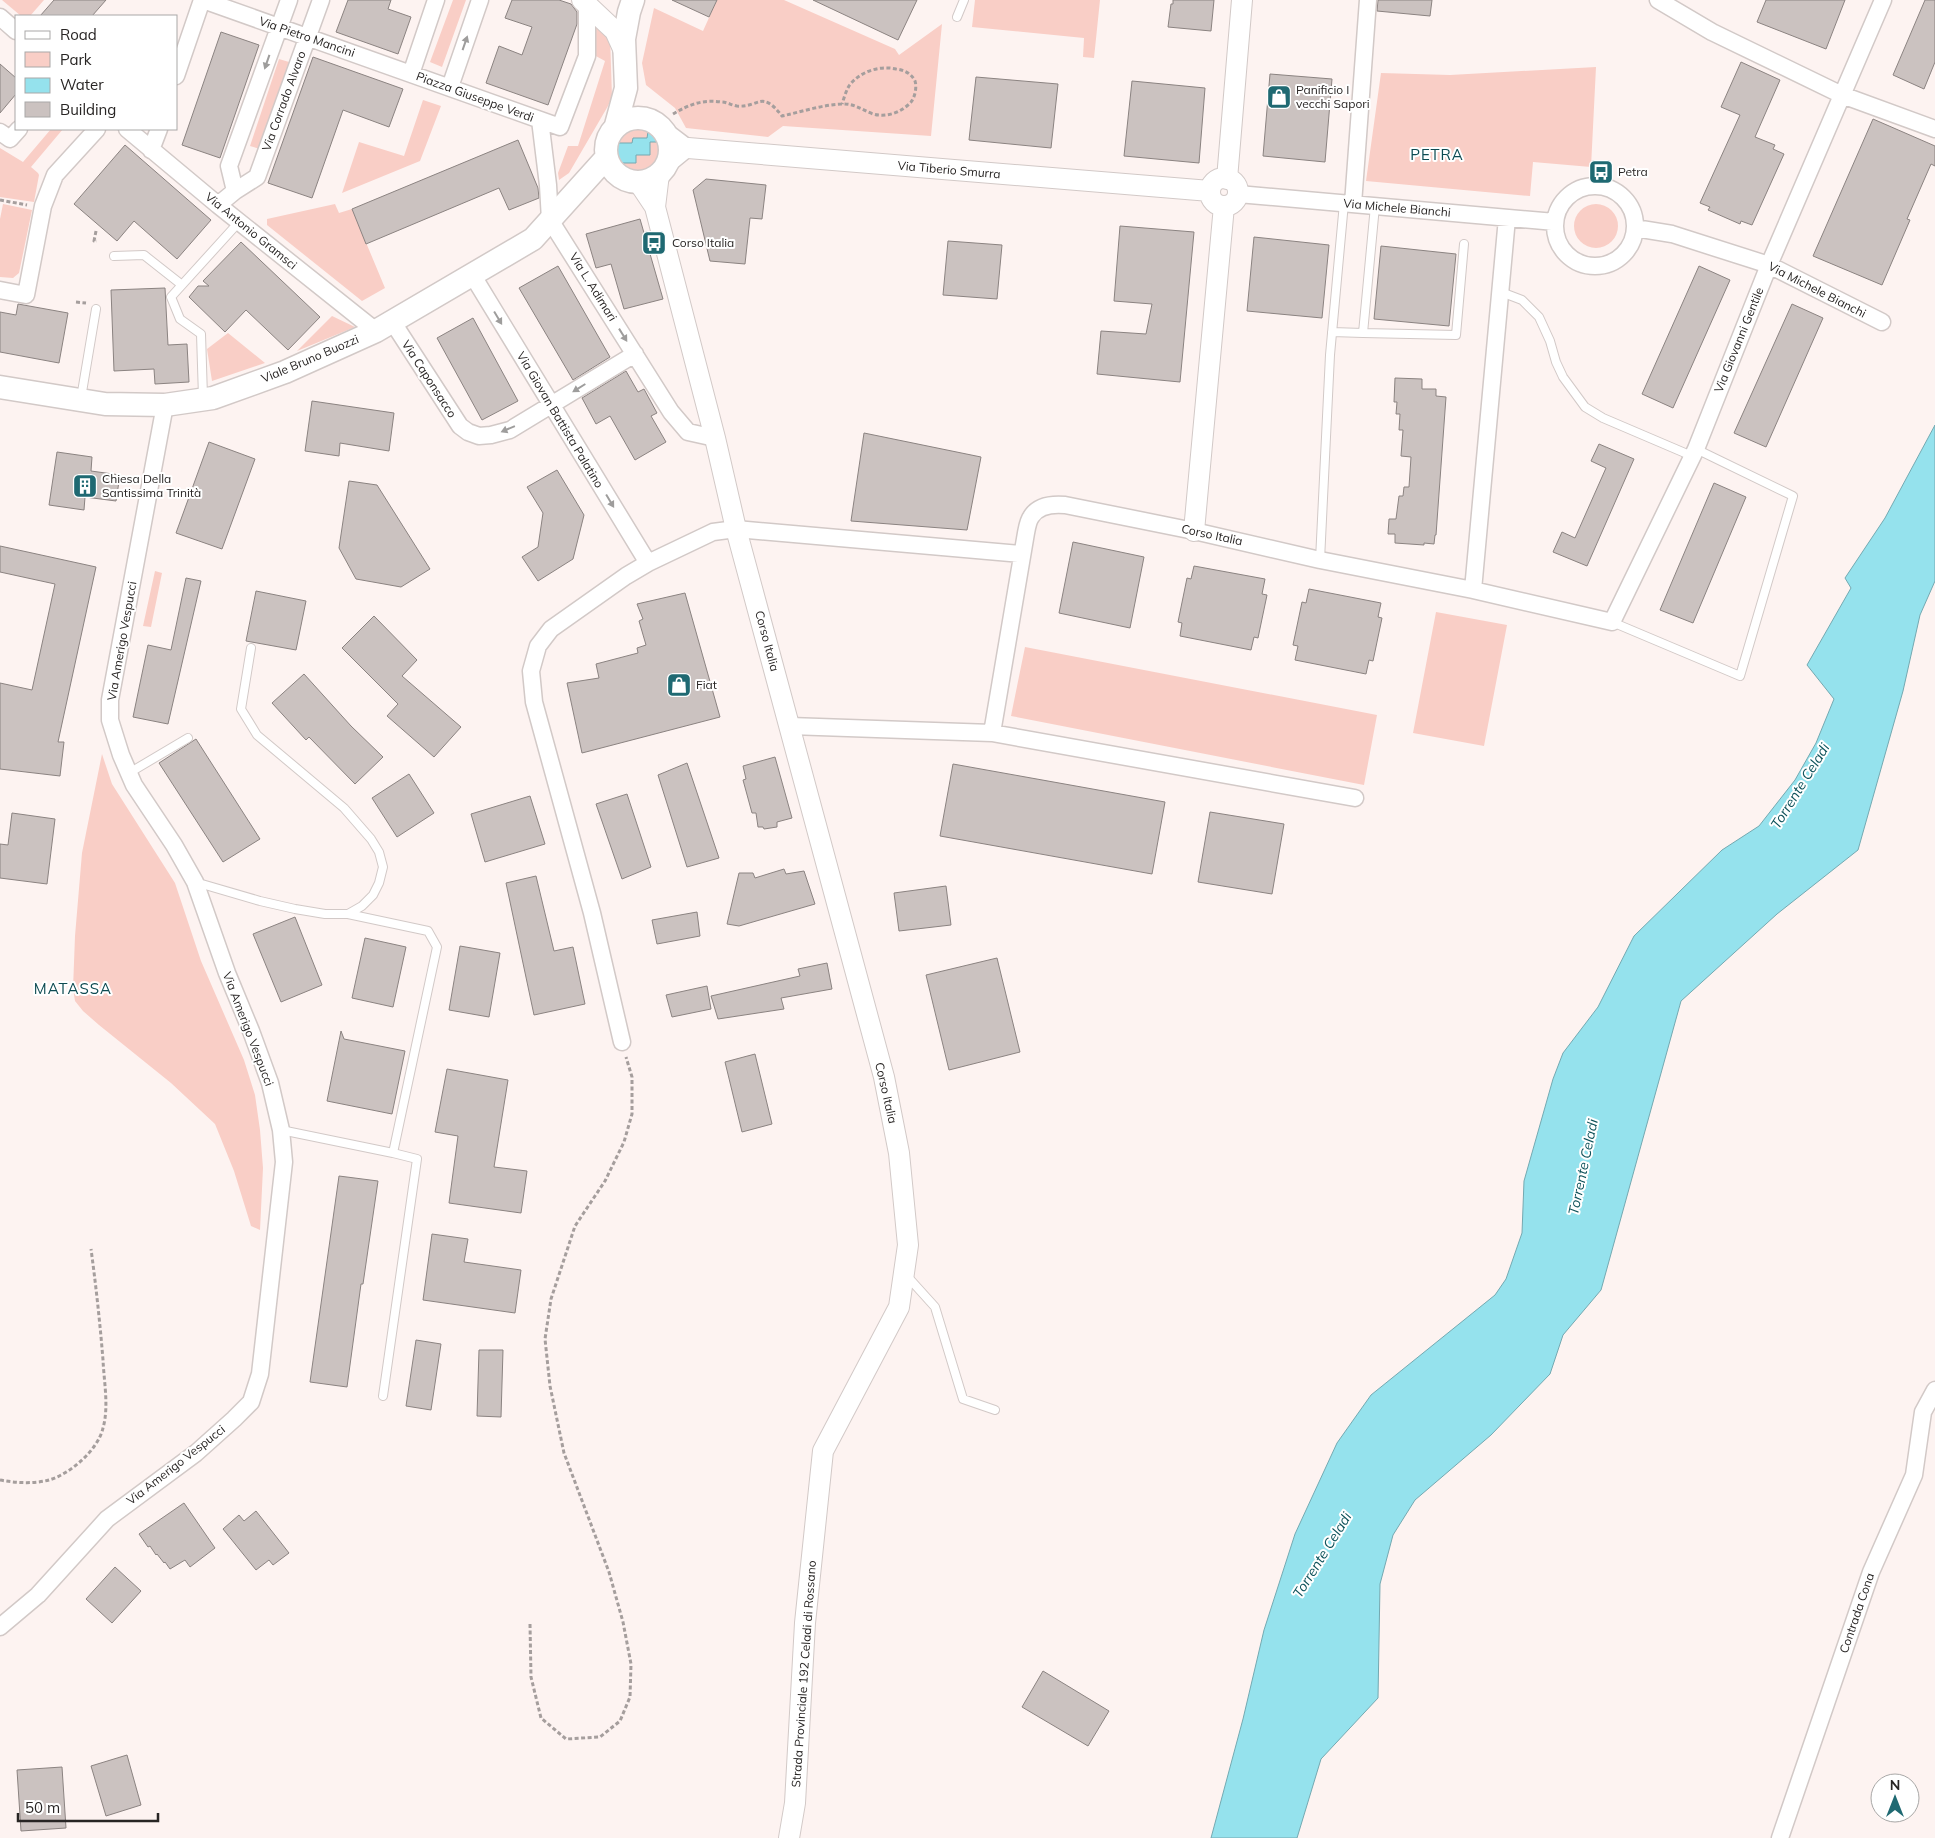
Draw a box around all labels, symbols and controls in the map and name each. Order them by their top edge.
street label: Via Pietro Mancini [257,13,357,60]
legend [15,15,178,130]
text: Road [60,25,97,44]
one-way arrow [462,36,469,51]
street label: Via Corrado Alvaro [258,49,309,153]
text: Park [60,50,92,69]
one-way arrow [263,55,270,70]
street label: Piazza Giuseppe Verdi [414,68,536,125]
text: Water [60,75,104,94]
place label: Panificio I vecchi Sapori [1296,82,1370,111]
shop icon: Panificio I vecchi Sapori [1266,84,1292,110]
text: Building [60,100,116,119]
district label: PETRA [1410,145,1464,164]
street label: Via Tiberio Smurra [897,158,1001,181]
bus stop icon: Petra [1588,159,1614,185]
place label: Petra [1618,164,1648,179]
street label: Via Antonio Gramsci [202,189,300,272]
street label: Via Michele Bianchi [1343,195,1452,220]
bus stop icon: Corso Italia [641,230,667,256]
place label: Corso Italia [672,235,734,250]
street label: Via L. Adimari [566,250,620,324]
street label: Via Michele Bianchi [1766,258,1869,321]
street label: Via Giovanni Gentile [1711,285,1767,395]
one-way arrow [493,311,502,324]
one-way arrow [619,329,628,342]
street label: Viale Bruno Buozzi [259,331,361,386]
street label: Via Caponsacco [399,337,460,420]
street label: Via Giovan Battista Palatino [514,349,607,491]
one-way arrow [572,384,585,393]
one-way arrow [501,426,515,434]
place label: Chiesa Della Santissima Trinità [102,471,201,500]
building icon: Chiesa Della Santissima Trinità [72,473,98,499]
one-way arrow [605,495,614,508]
street label: Corso Italia [1180,521,1244,548]
street label: Via Amerigo Vespucci [104,580,139,702]
street label: Corso Italia [752,609,783,673]
shop icon: Fiat [666,672,692,698]
place label: Fiat [696,677,717,692]
water label: Torrente Celadi [1767,739,1834,832]
street label: Via Amerigo Vespucci [220,970,277,1088]
district label: MATASSA [34,979,112,998]
street label: Corso Italia [872,1061,901,1125]
water label: Torrente Celadi [1564,1117,1602,1217]
street label: Via Amerigo Vespucci [123,1421,228,1508]
water label: Torrente Celadi [1289,1508,1356,1601]
street label: Strada Provinciale 192 Celadi di Rossano [788,1560,819,1788]
street label: Contrada Cona [1836,1571,1877,1655]
north arrow [1870,1773,1920,1823]
text: N [1890,1776,1900,1794]
scale bar [18,1790,158,1822]
text: 50 m [25,1798,60,1817]

